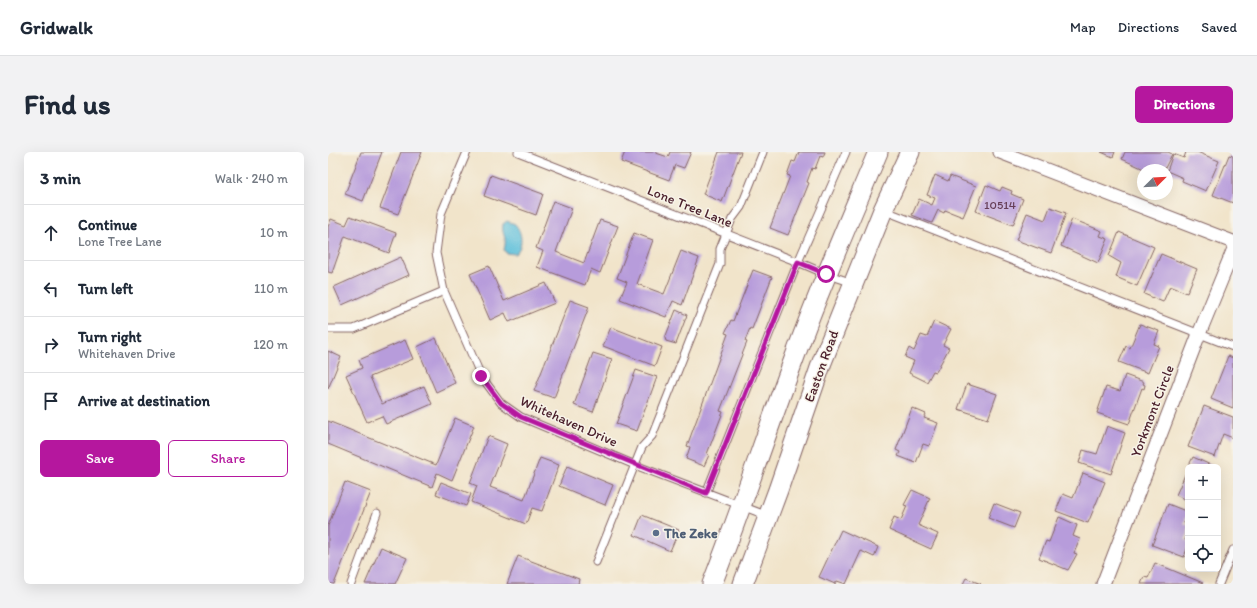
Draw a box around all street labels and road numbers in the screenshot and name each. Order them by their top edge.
street label: Lone Tree Lane [645,182,735,231]
street label: Easton Road [801,328,842,404]
street label: Yorkmont Circle [1127,362,1178,460]
street label: Whitehaven Drive [517,392,620,451]

